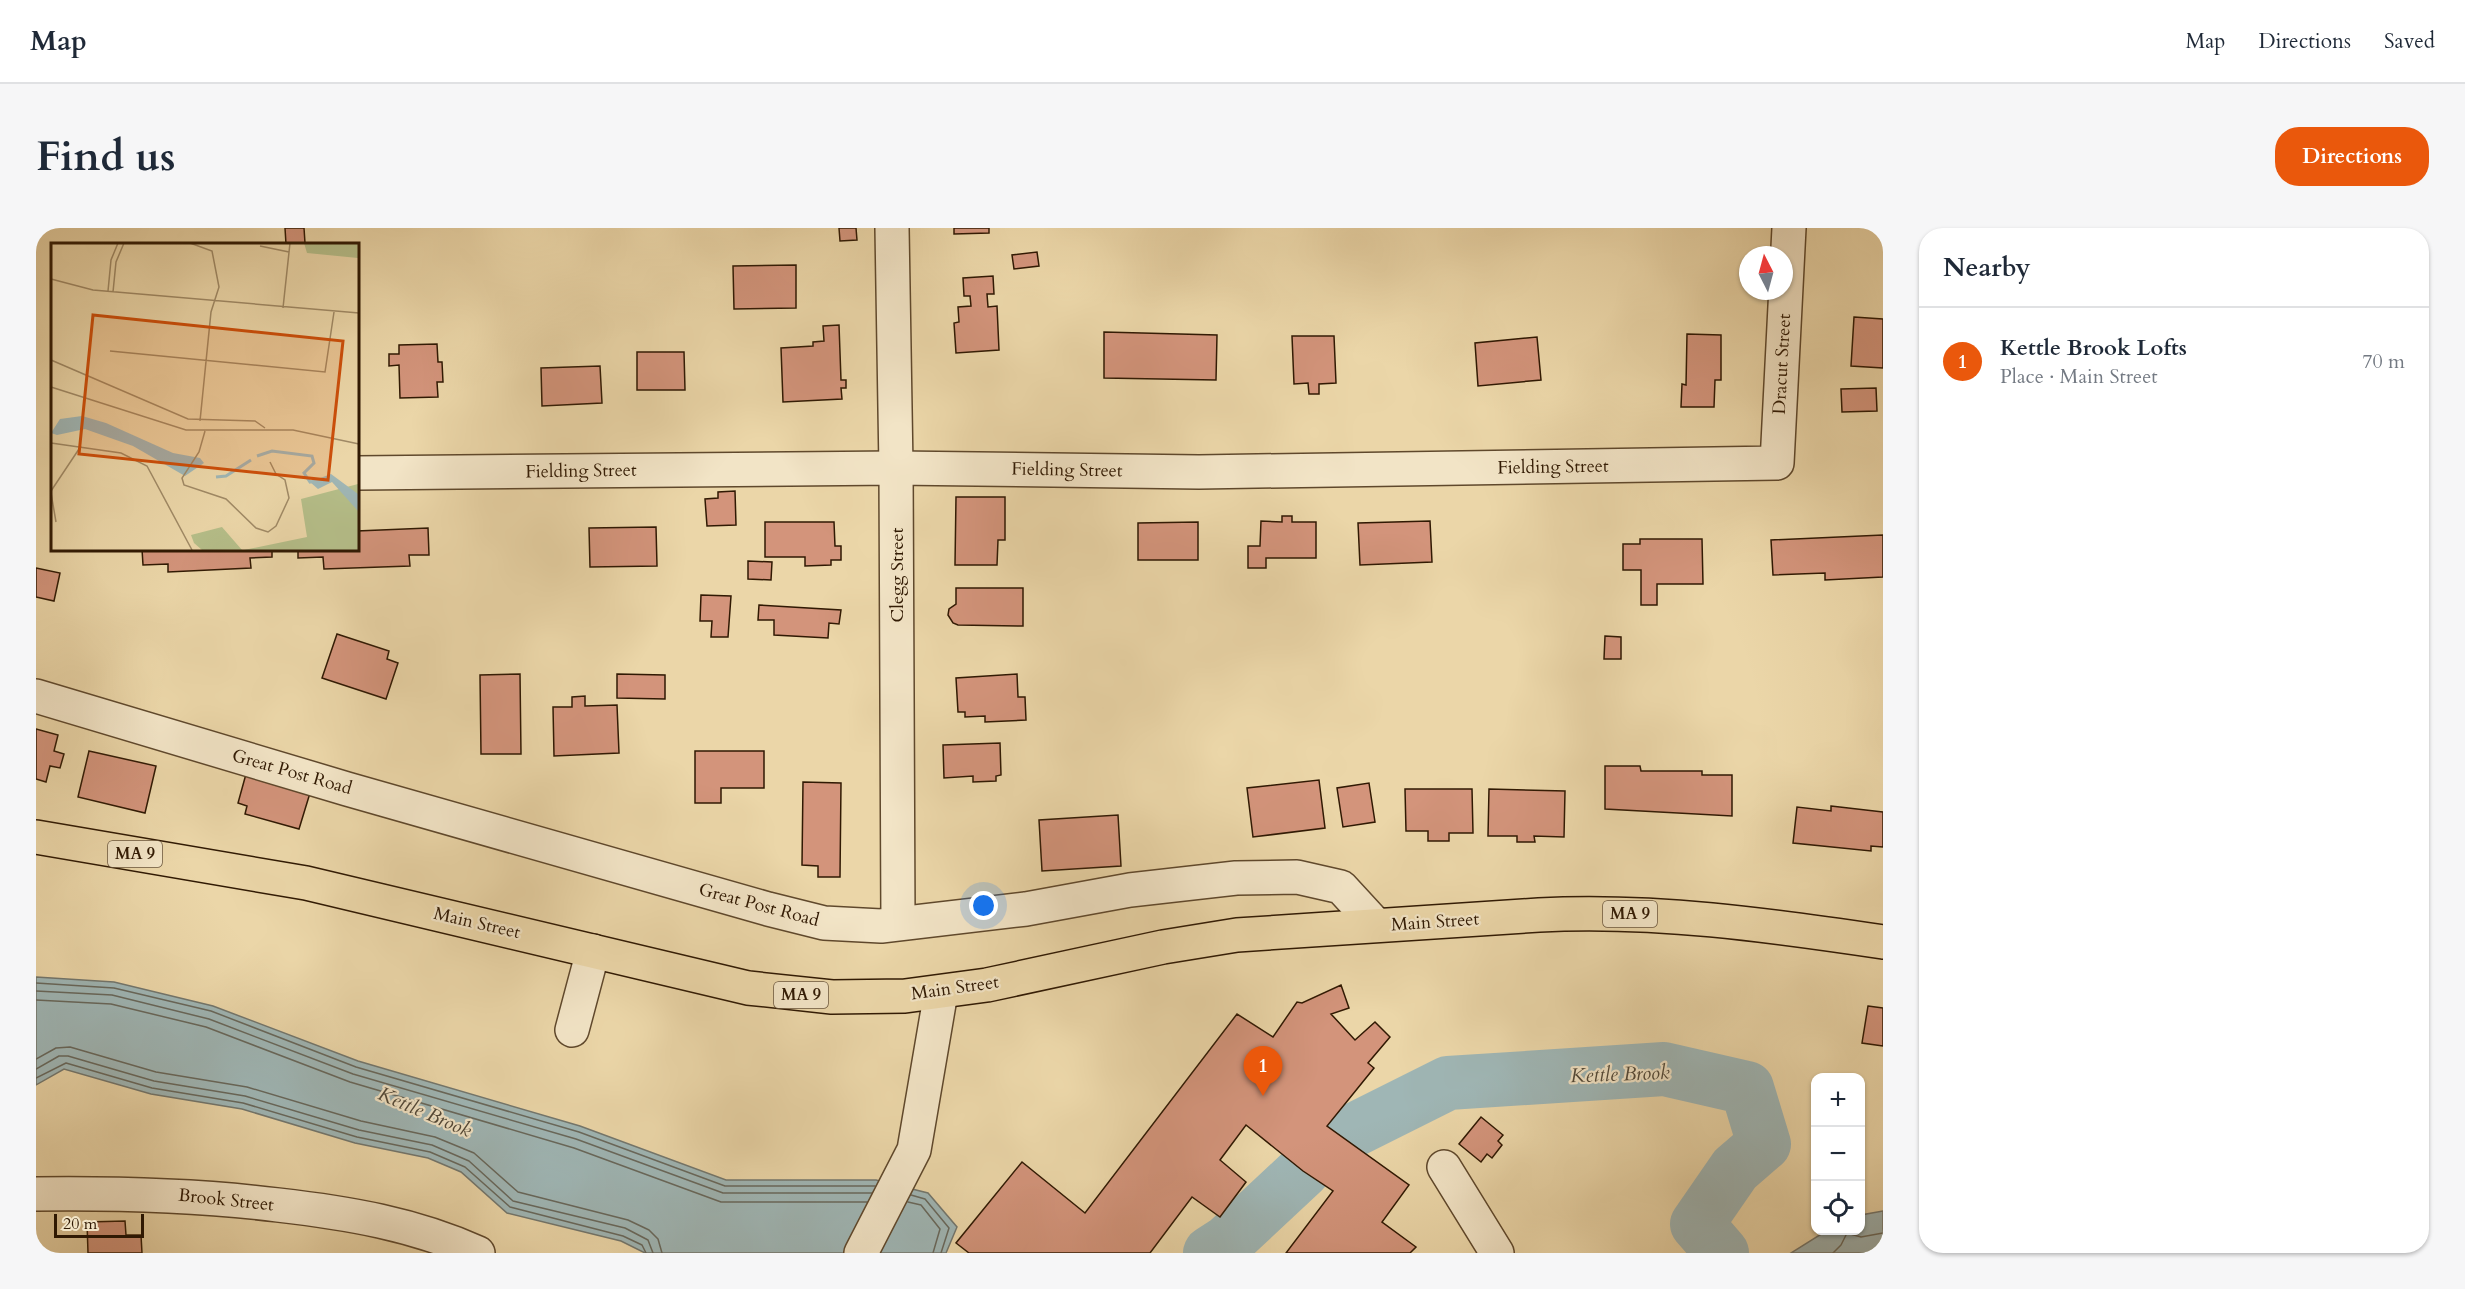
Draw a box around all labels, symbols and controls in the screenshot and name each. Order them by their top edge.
text: Map [30,22,87,60]
text: Map [2185,27,2225,56]
text: Directions [2258,27,2351,56]
text: Saved [2384,27,2435,56]
button: Directions [2275,127,2429,186]
text: Find us [36,128,176,185]
inset map [51,243,358,550]
north arrow [1739,246,1793,300]
text: Nearby [1943,250,2031,285]
street label: Dracut Street [1767,313,1797,415]
text: Kettle Brook Lofts [2000,333,2187,363]
text: 1 [1957,348,1968,375]
text: 70 m [2362,348,2405,375]
text: Place · Main Street [2000,363,2158,390]
street label: Fielding Street [1497,454,1609,480]
street label: Fielding Street [1011,457,1123,483]
street label: Fielding Street [525,458,637,484]
street label: Clegg Street [885,527,910,622]
street label: Great Post Road [229,743,355,801]
road number: MA 9 [108,841,162,867]
street label: Great Post Road [696,877,822,933]
your location [969,891,998,920]
street label: Main Street [431,901,523,945]
road number: MA 9 [1603,901,1657,927]
street label: Main Street [1390,906,1480,938]
street label: Main Street [910,969,1001,1007]
road number: MA 9 [774,982,828,1008]
pin: 1 [1244,1046,1282,1096]
water label: Kettle Brook [1570,1059,1670,1089]
map controls [1811,1073,1865,1235]
button: + [1811,1073,1865,1127]
water label: Kettle Brook [374,1080,476,1144]
button: − [1811,1127,1865,1181]
button: locate [1811,1181,1865,1235]
street label: Brook Street [177,1183,275,1217]
scale bar [54,1211,144,1238]
text: 20 m [63,1213,97,1235]

